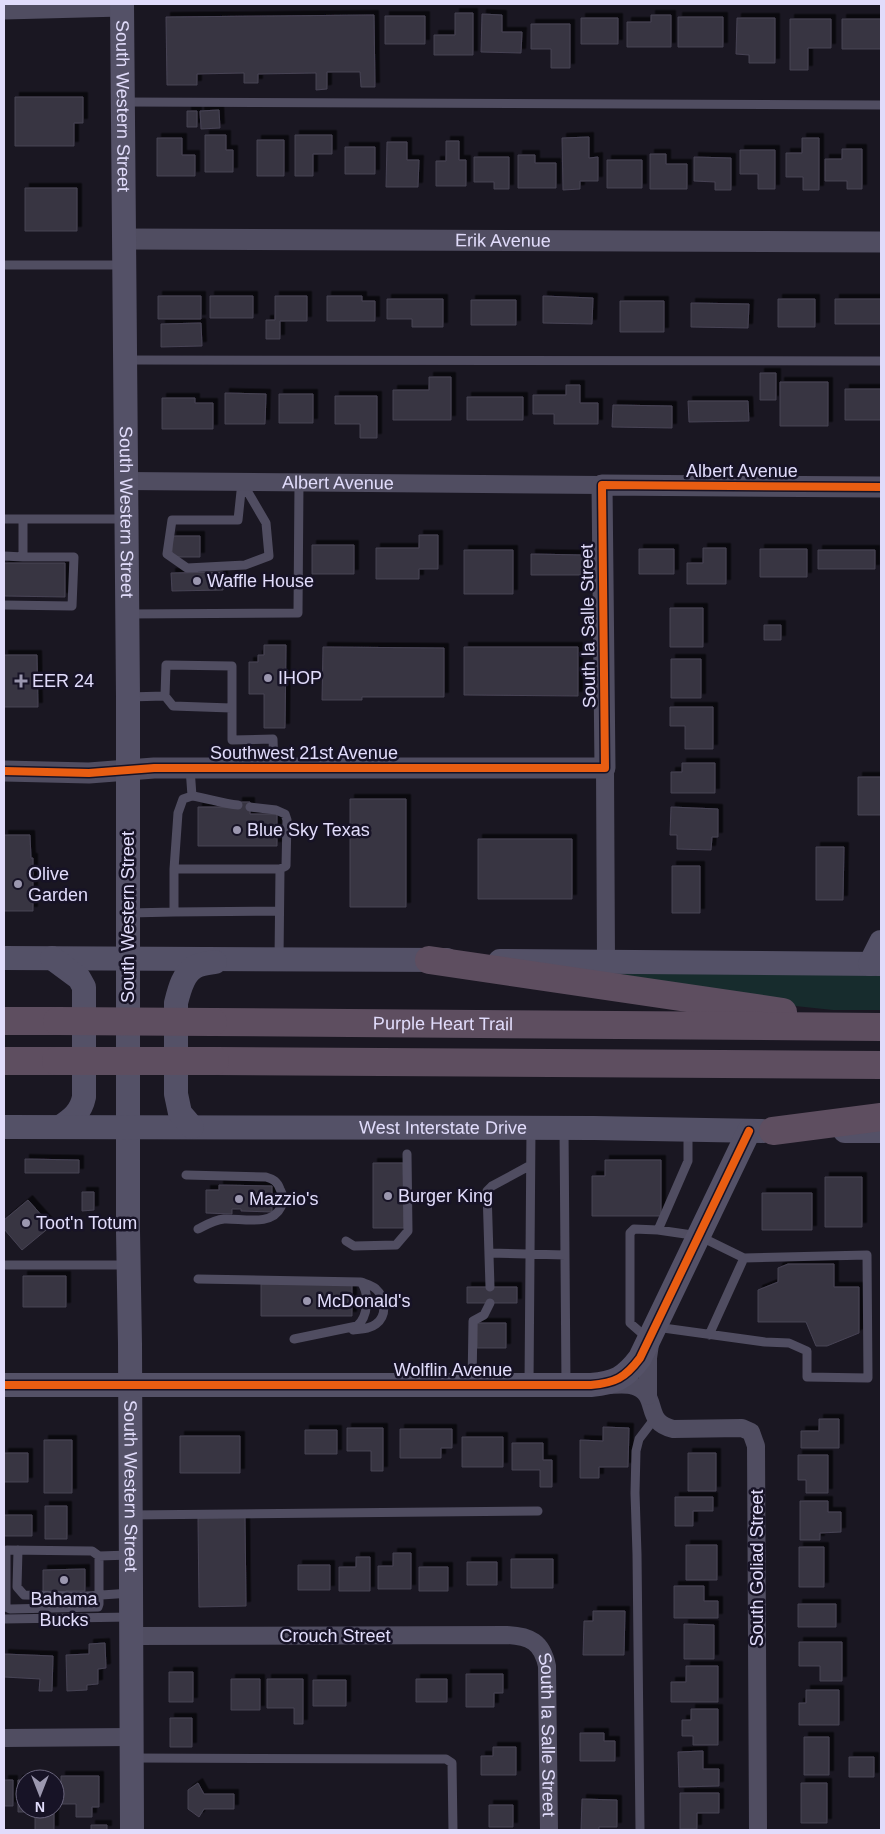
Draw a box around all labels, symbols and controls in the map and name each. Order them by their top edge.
street label: South Western Street [112,20,134,192]
street label: Erik Avenue [455,230,551,251]
street label: South Western Street [116,426,137,598]
street label: Albert Avenue [686,461,798,481]
street label: Albert Avenue [282,472,394,493]
street label: South la Salle Street [577,544,599,708]
place label: Waffle House [207,571,314,591]
marker: Waffle House [191,575,203,587]
place label: IHOP [278,668,322,688]
place label: EER 24 [32,671,94,691]
marker: IHOP [262,672,274,684]
marker: EER 24 [14,674,28,688]
street label: Southwest 21st Avenue [210,743,398,763]
place label: Blue Sky Texas [247,820,370,840]
marker: Blue Sky Texas [231,824,243,836]
street label: South Western Street [118,831,138,1003]
place label: Olive Garden [28,864,88,905]
marker: Olive Garden [12,878,24,890]
street label: Purple Heart Trail [373,1013,513,1034]
street label: West Interstate Drive [359,1118,527,1138]
place label: Burger King [398,1186,493,1206]
place label: Mazzio's [249,1189,318,1209]
marker: Burger King [382,1190,394,1202]
marker: Mazzio's [233,1193,245,1205]
place label: Toot'n Totum [36,1213,137,1233]
marker: Toot'n Totum [20,1217,32,1229]
place label: McDonald's [317,1291,410,1311]
marker: McDonald's [301,1295,313,1307]
street label: Wolflin Avenue [394,1360,512,1380]
street label: South Western Street [120,1400,141,1572]
street label: South Goliad Street [747,1489,767,1647]
marker: Bahama Bucks [58,1574,70,1586]
place label: Bahama Bucks [30,1589,99,1630]
street label: Crouch Street [279,1626,391,1646]
street label: South la Salle Street [534,1650,559,1817]
north arrow [15,1769,65,1819]
text: N [35,1799,45,1815]

